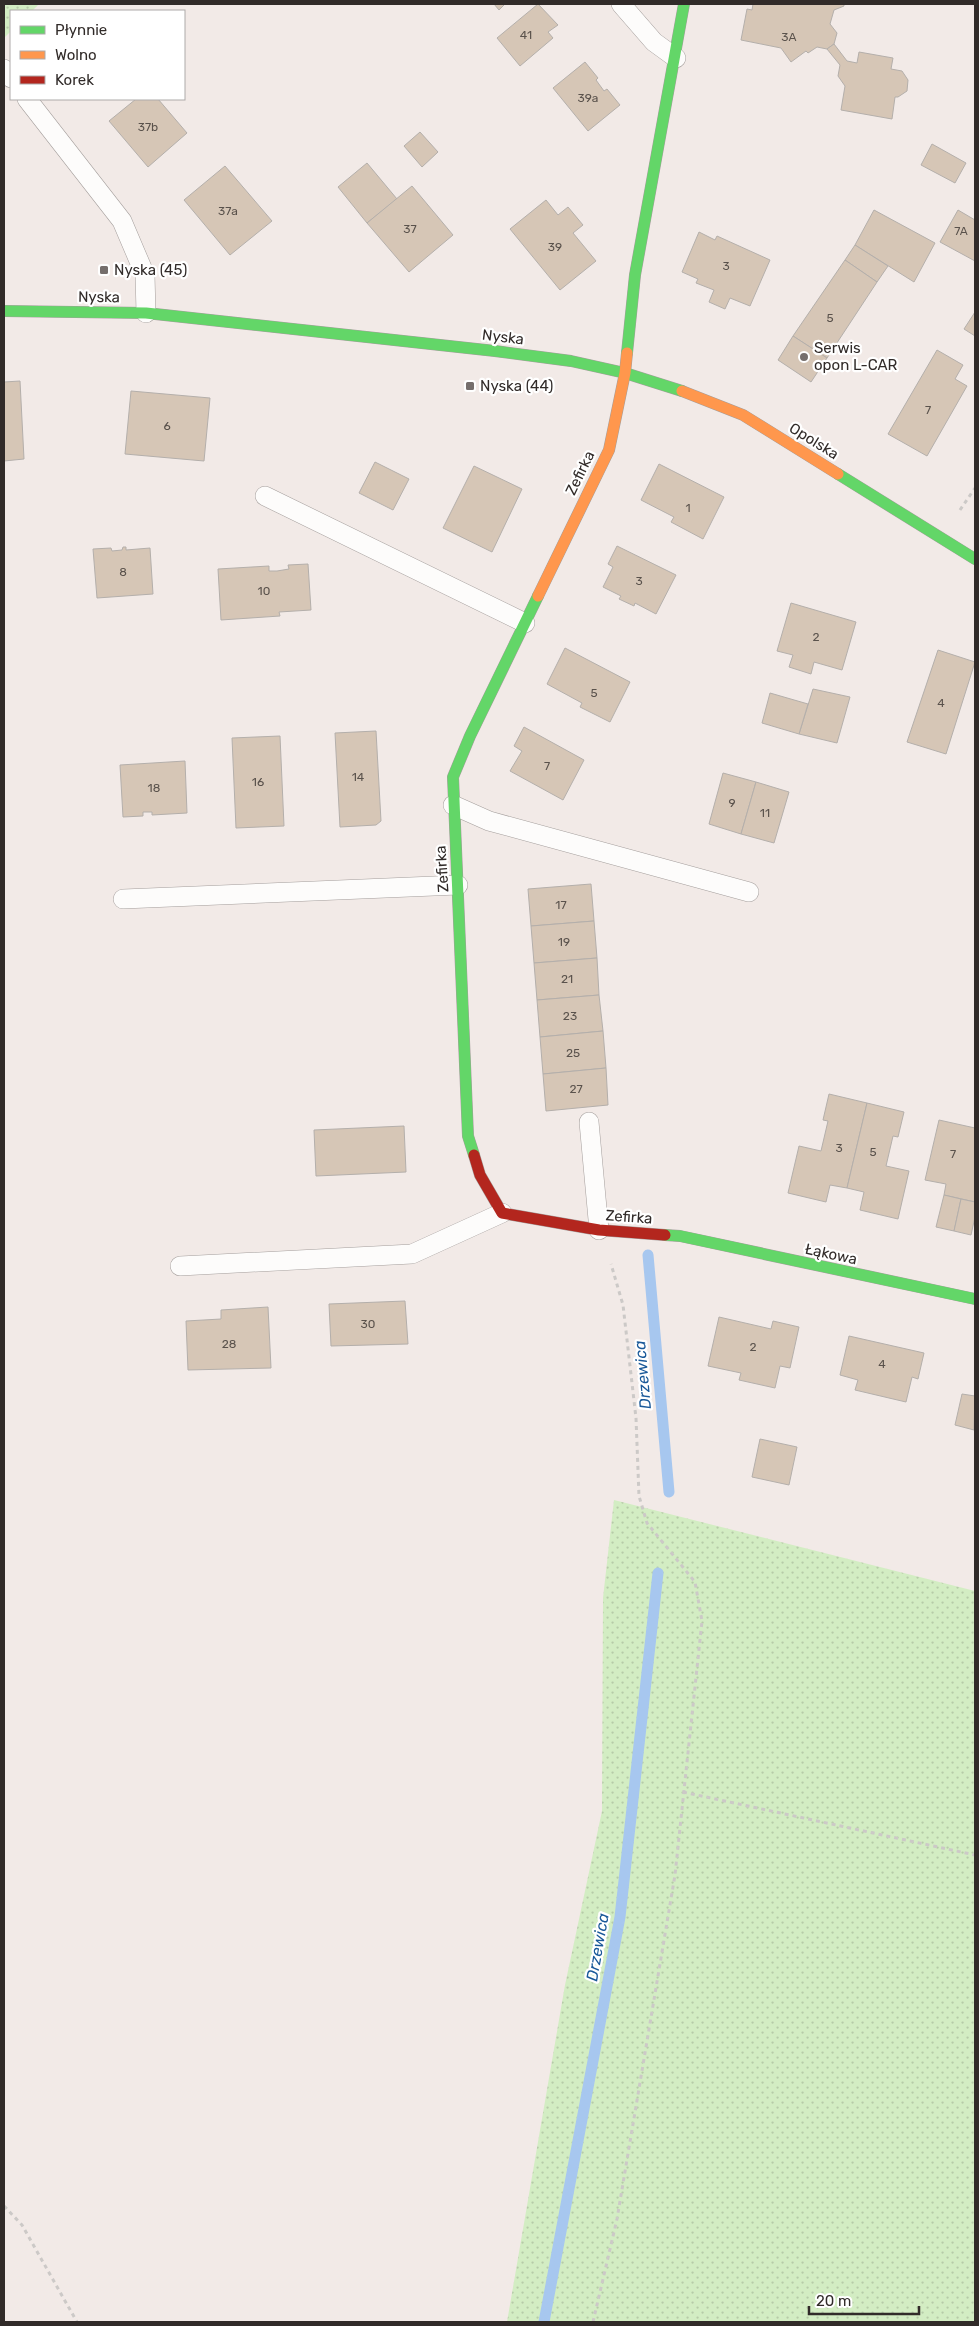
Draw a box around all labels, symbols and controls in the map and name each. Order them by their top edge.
legend [10,10,185,100]
text: Płynnie [55,21,107,39]
house number: 41 [520,28,532,42]
house number: 3A [781,30,797,44]
text: Wolno [55,46,97,64]
text: Korek [55,71,94,89]
house number: 39a [578,91,598,105]
house number: 37b [138,120,158,134]
house number: 37a [218,204,238,218]
house number: 37 [403,222,417,236]
house number: 7A [954,224,968,238]
house number: 39 [548,240,562,254]
house number: 3 [722,259,730,273]
place label: Nyska (45) [114,261,187,279]
marker: Nyska (45) [98,264,110,276]
street label: Nyska [78,288,120,306]
house number: 5 [826,311,834,325]
street label: Nyska [481,326,525,348]
place label: Serwis opon L-CAR [814,339,898,374]
marker: Serwis opon L-CAR [798,351,810,363]
place label: Nyska (44) [480,377,553,395]
marker: Nyska (44) [464,380,476,392]
house number: 7 [925,403,931,417]
house number: 6 [163,419,171,433]
street label: Opolska [786,419,842,463]
street label: Zefirka [562,448,598,498]
house number: 1 [685,501,691,515]
house number: 8 [119,565,127,579]
house number: 3 [635,574,643,588]
house number: 10 [258,584,270,598]
house number: 2 [812,630,820,644]
house number: 5 [590,686,598,700]
house number: 4 [937,696,945,710]
house number: 7 [544,759,550,773]
house number: 14 [352,770,365,784]
house number: 16 [252,775,264,789]
house number: 18 [148,781,160,795]
house number: 9 [728,796,736,810]
house number: 11 [760,806,770,820]
street label: Zefirka [431,845,453,893]
house number: 17 [555,898,567,912]
house number: 19 [558,935,570,949]
house number: 21 [561,972,573,986]
house number: 23 [563,1009,577,1023]
house number: 25 [566,1046,580,1060]
house number: 27 [569,1082,583,1096]
house number: 3 [835,1141,843,1155]
house number: 5 [869,1145,877,1159]
house number: 7 [950,1147,956,1161]
street label: Zefirka [605,1206,653,1228]
street label: Łąkowa [803,1240,859,1268]
house number: 30 [361,1317,375,1331]
house number: 28 [222,1337,236,1351]
water label: Drzewica [630,1340,655,1410]
house number: 2 [749,1340,757,1354]
house number: 4 [878,1357,886,1371]
water label: Drzewica [582,1912,613,1983]
scale bar [809,2284,919,2316]
text: 20 m [816,2292,851,2310]

